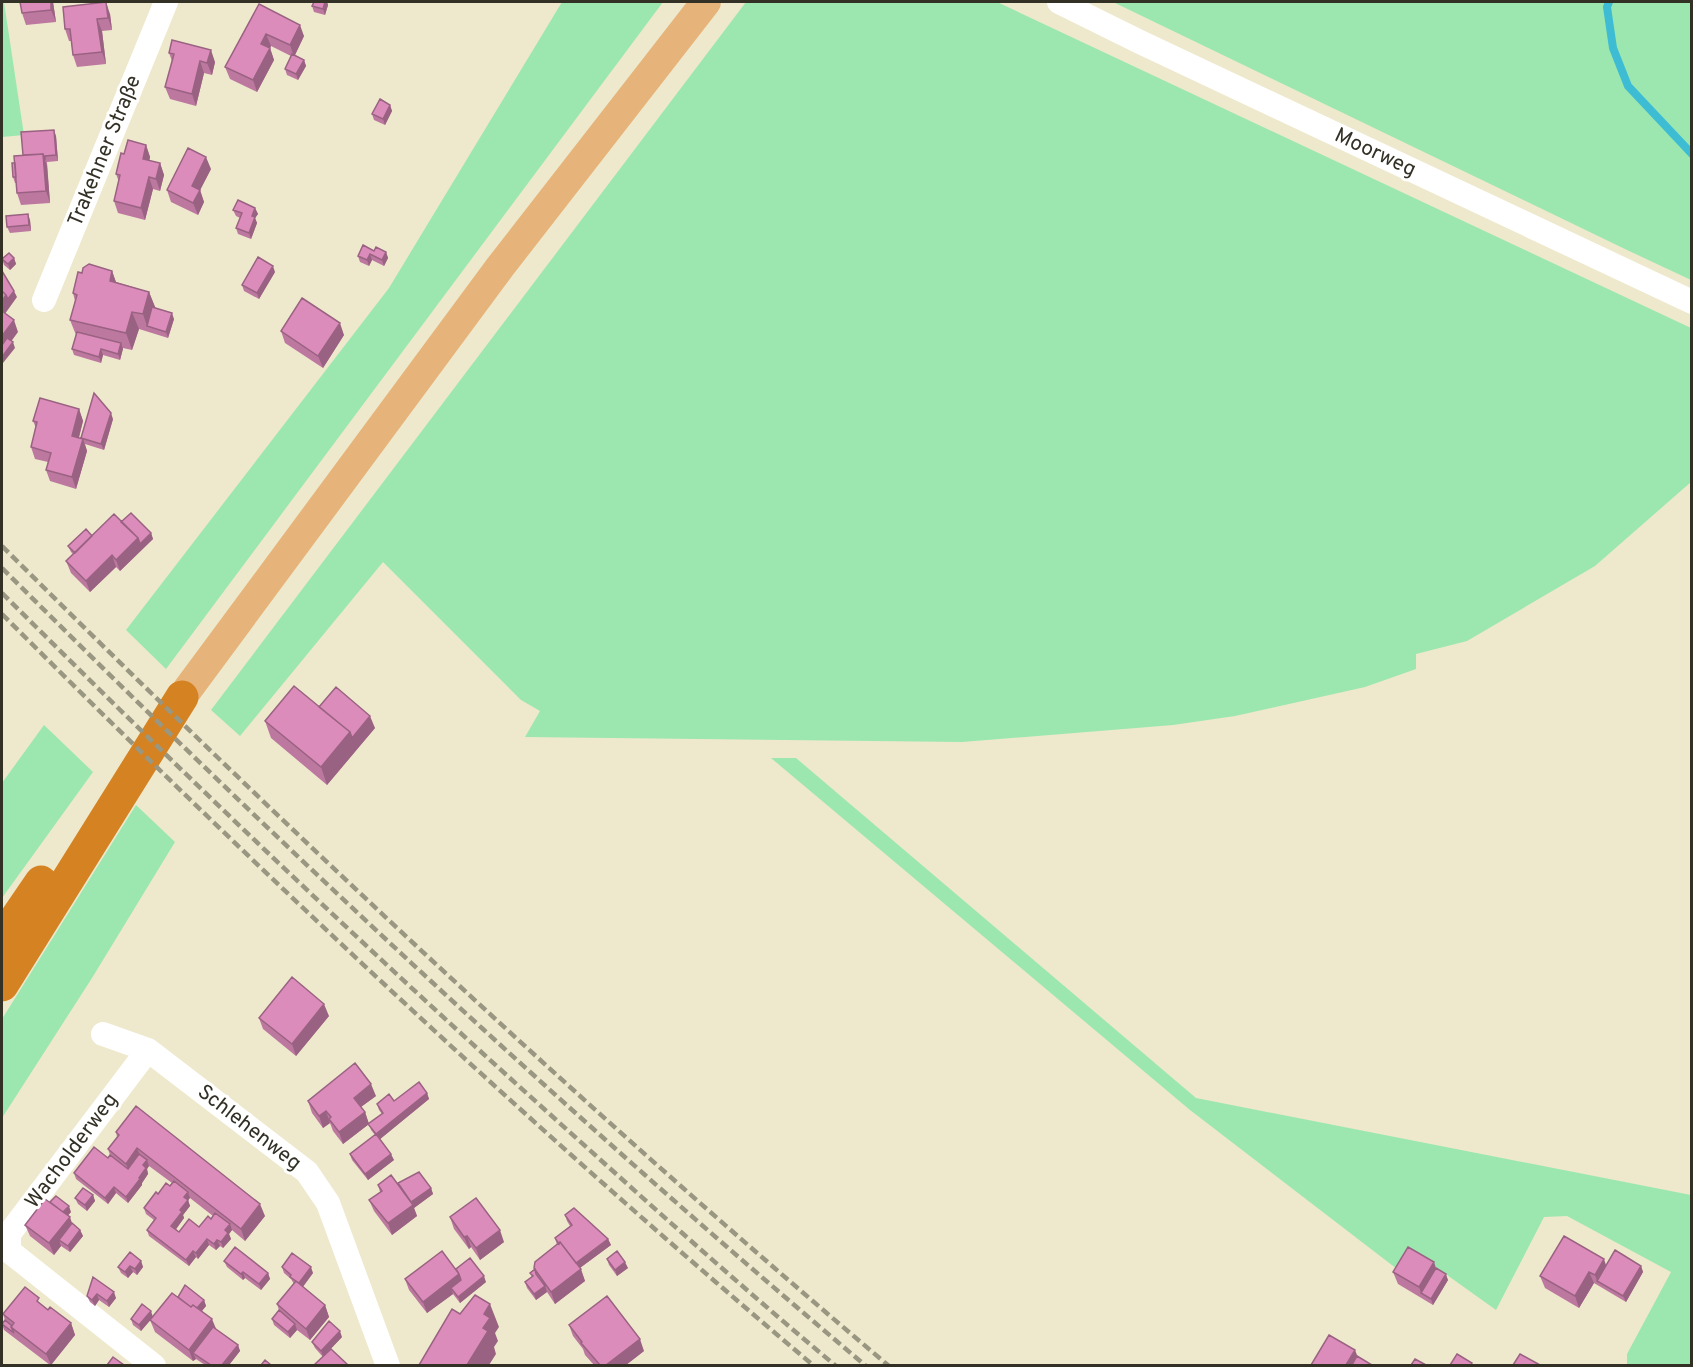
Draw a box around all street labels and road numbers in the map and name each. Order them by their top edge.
street label: Trakehner Straße [62,71,148,231]
street label: Moorweg [1330,122,1420,184]
street label: Schlehenweg [191,1079,307,1177]
street label: Wacholderweg [20,1088,124,1214]

